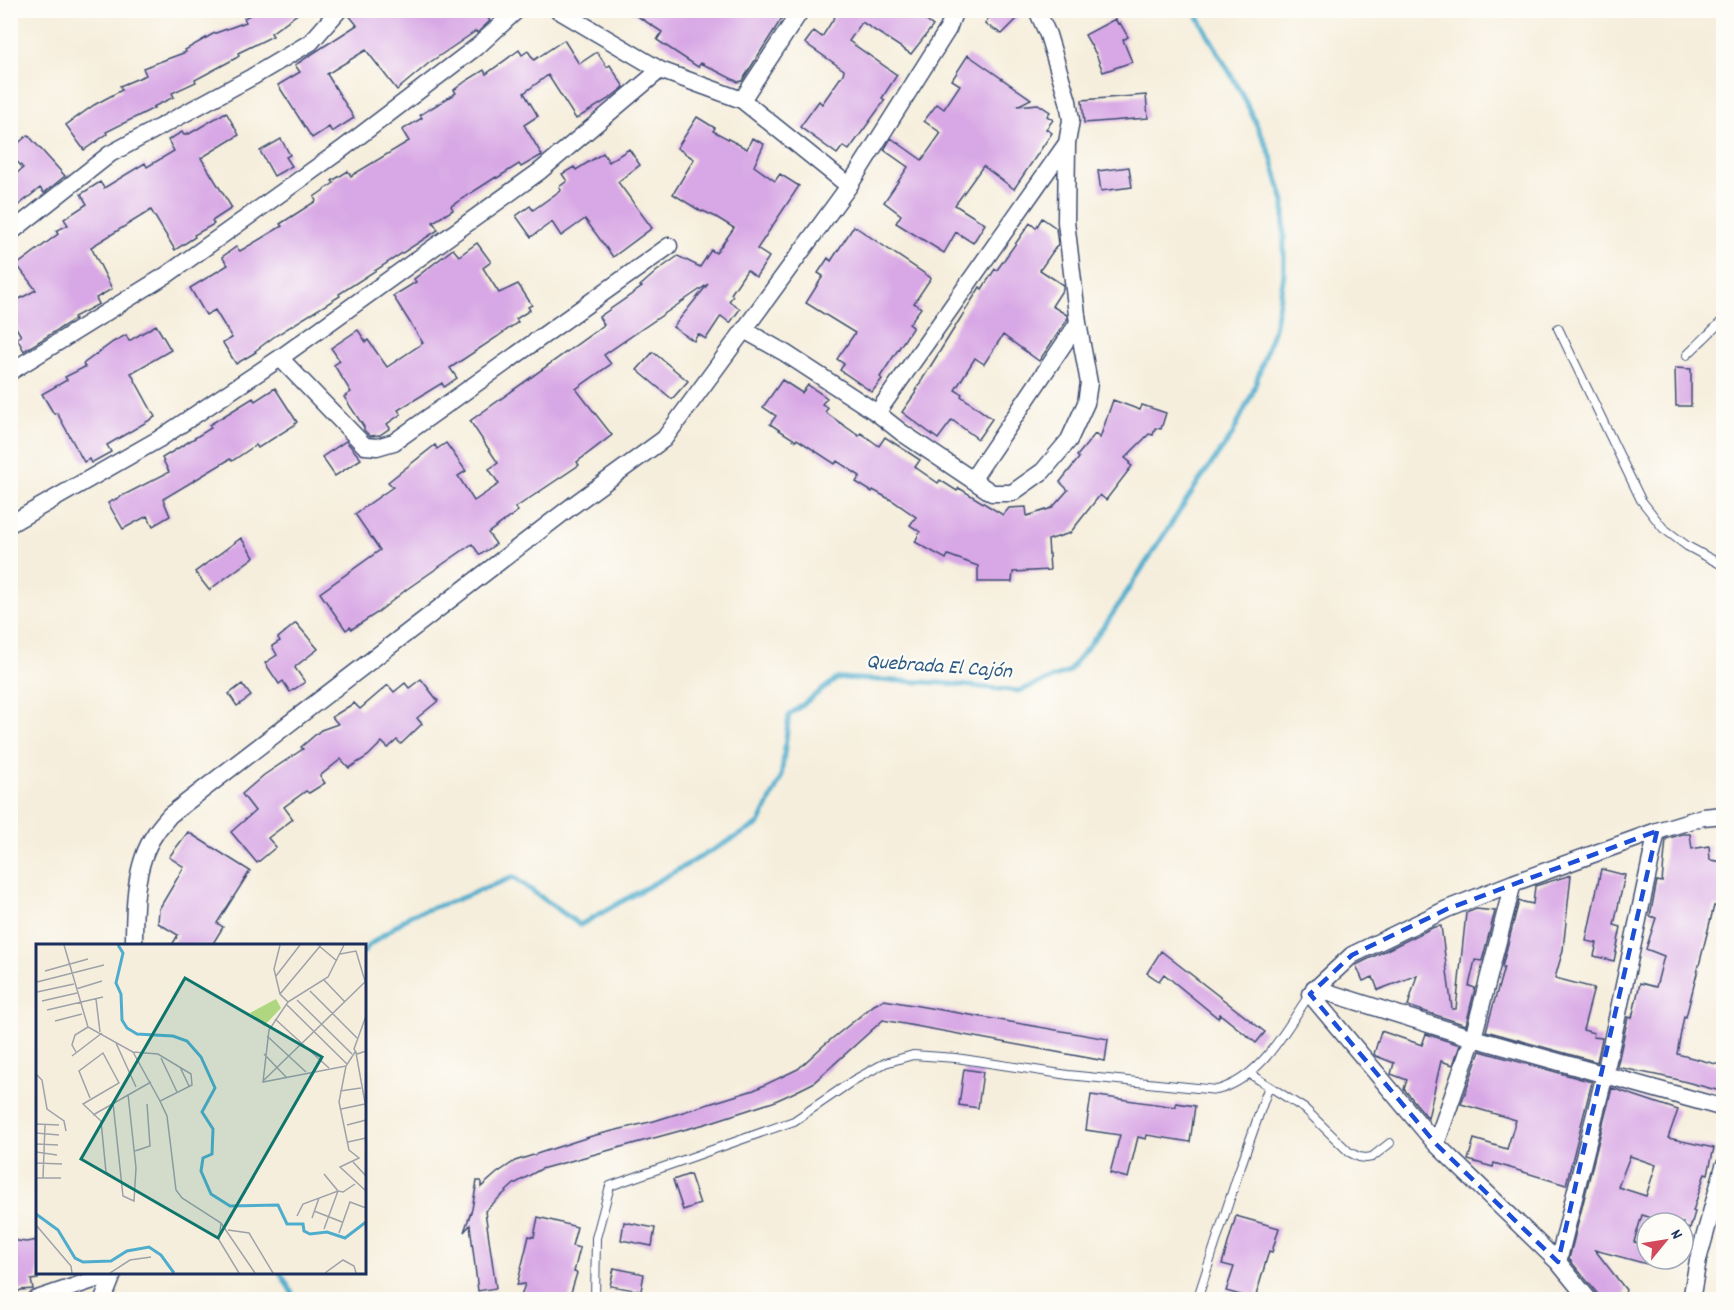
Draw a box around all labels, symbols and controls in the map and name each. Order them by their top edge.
water label: Quebrada El Cajón [865,648,1014,688]
inset map [36,944,366,1274]
north arrow [1635,1211,1695,1271]
text: N [1664,1226,1688,1244]

